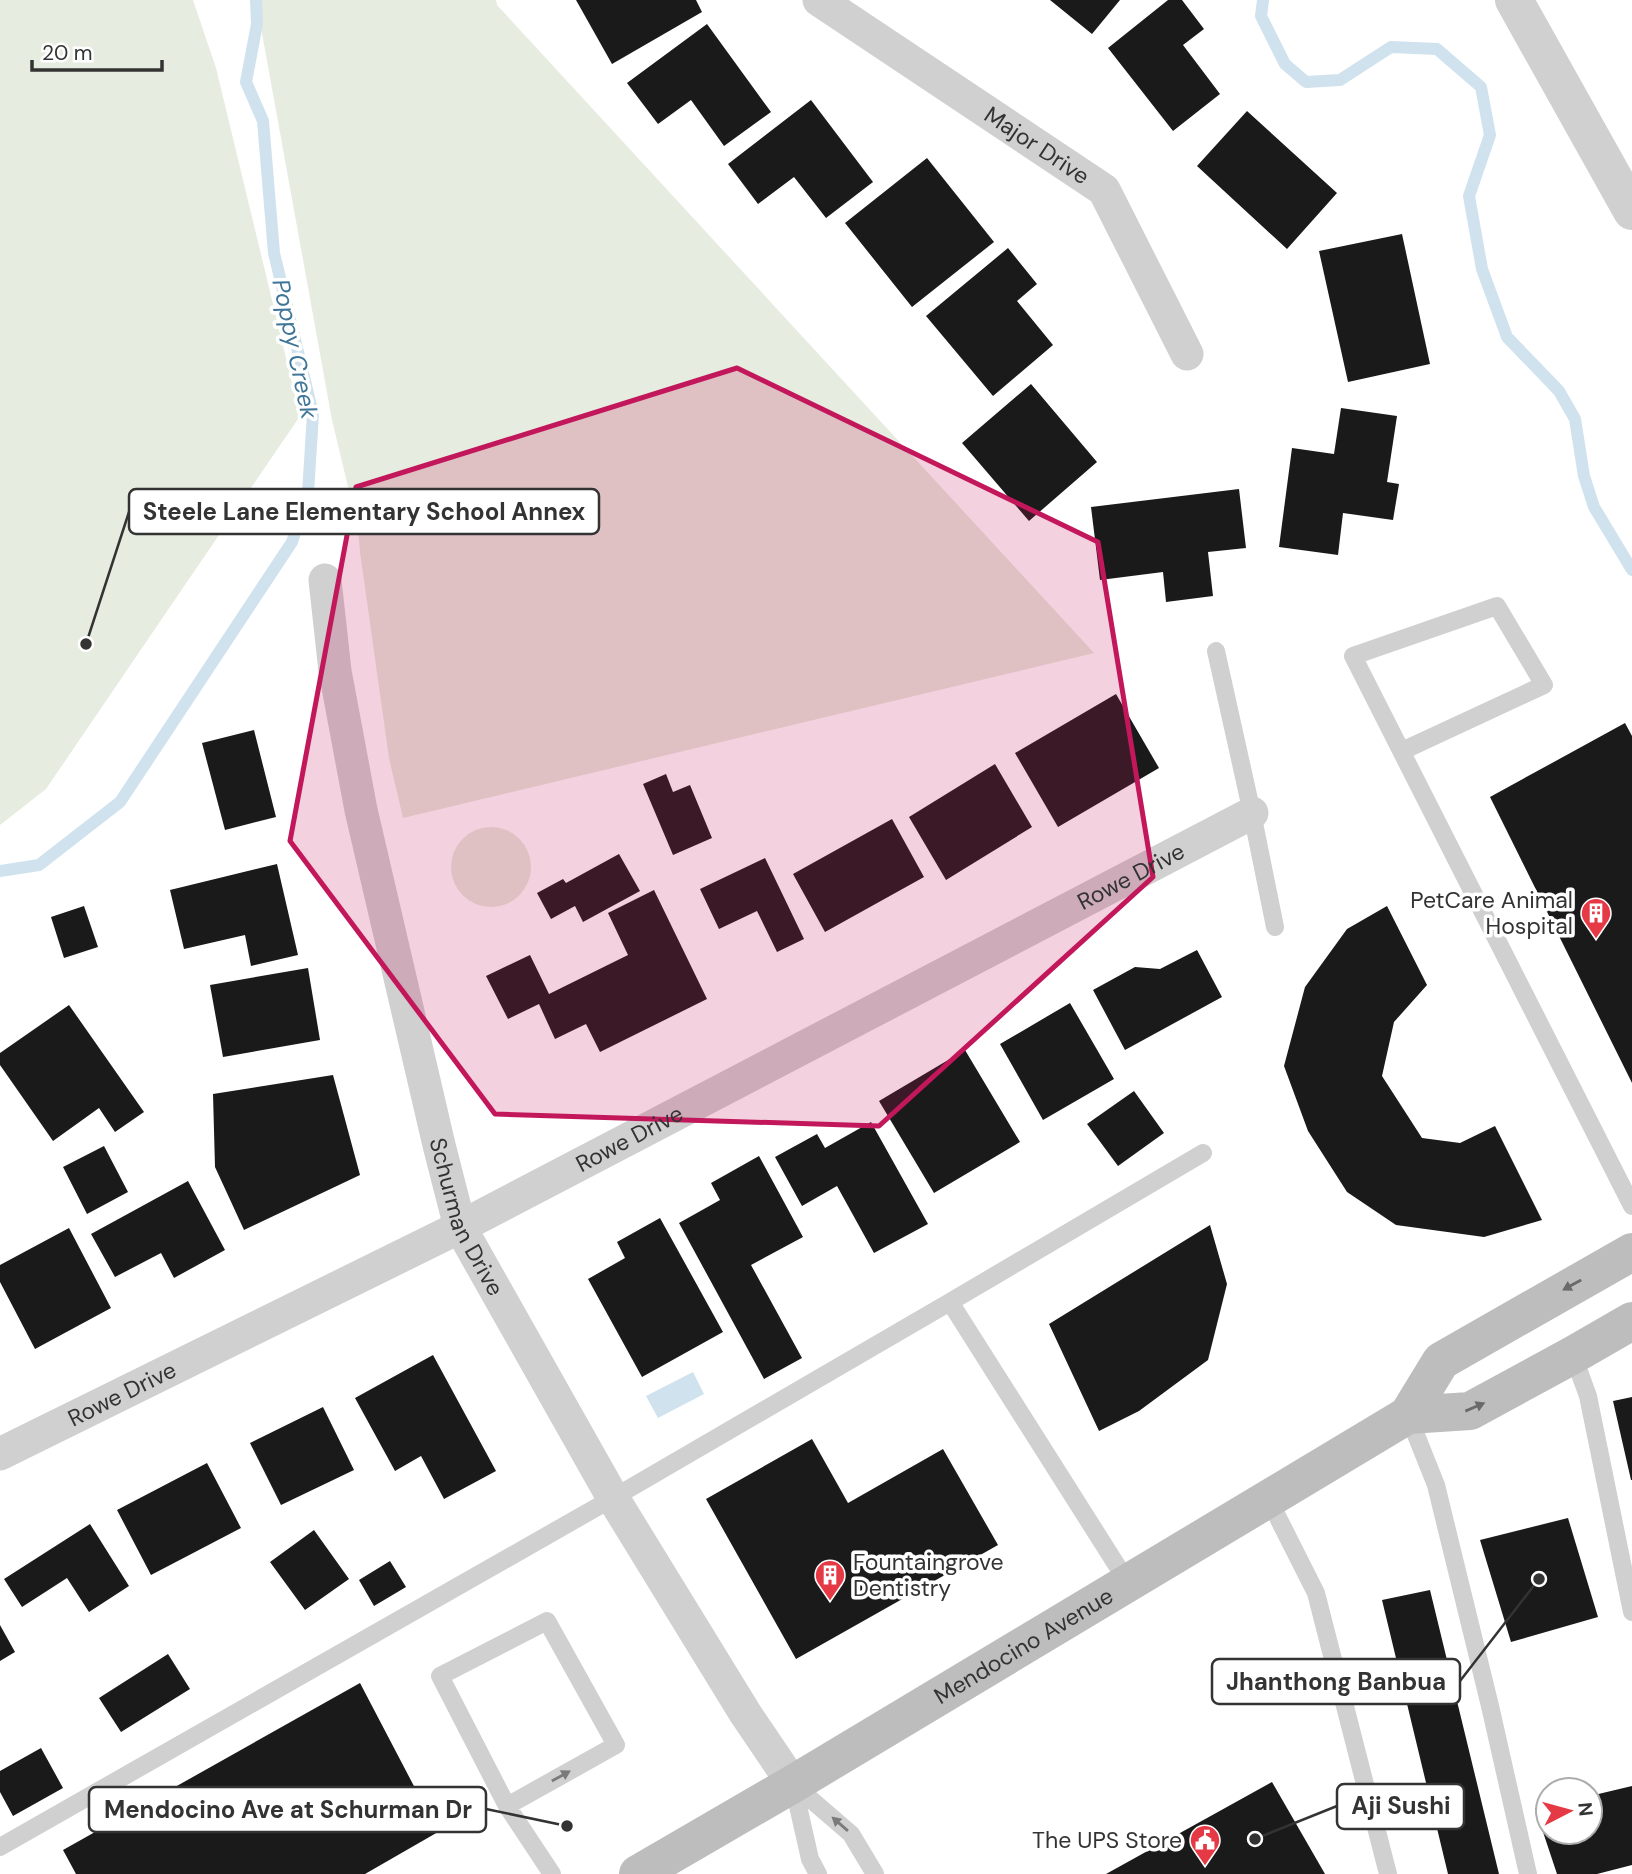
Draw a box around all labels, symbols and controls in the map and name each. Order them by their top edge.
scale bar [32,28,161,72]
text: 20 m [42,39,93,67]
street label: Major Drive [979,100,1095,191]
water label: Poppy Creek [266,276,326,422]
callout: Steele Lane Elementary School Annex [129,489,599,534]
text: Steele Lane Elementary School Annex [143,496,586,527]
street label: Rowe Drive [1072,836,1190,917]
place label: PetCare Animal Hospital [1410,885,1573,941]
building icon: PetCare Animal Hospital [1579,896,1613,940]
street label: Rowe Drive [571,1098,688,1179]
street label: Schurman Drive [423,1135,511,1301]
one-way arrow [1563,1279,1582,1291]
street label: Rowe Drive [63,1354,181,1433]
one-way arrow [1465,1401,1486,1412]
place label: Fountaingrove Dentistry [853,1547,1004,1603]
building icon: Fountaingrove Dentistry [813,1558,847,1602]
street label: Mendocino Avenue [928,1580,1118,1711]
callout: Jhanthong Banbua [1212,1659,1460,1704]
text: Jhanthong Banbua [1226,1666,1446,1697]
one-way arrow [552,1770,572,1782]
north arrow [1534,1776,1604,1846]
callout: Aji Sushi [1337,1784,1464,1829]
callout: Mendocino Ave at Schurman Dr [89,1787,486,1832]
text: Aji Sushi [1351,1790,1451,1821]
text: Mendocino Ave at Schurman Dr [104,1794,472,1825]
text: N [1572,1801,1599,1817]
one-way arrow [831,1817,848,1832]
public building icon: The UPS Store [1188,1823,1222,1867]
place label: The UPS Store [1032,1825,1182,1855]

